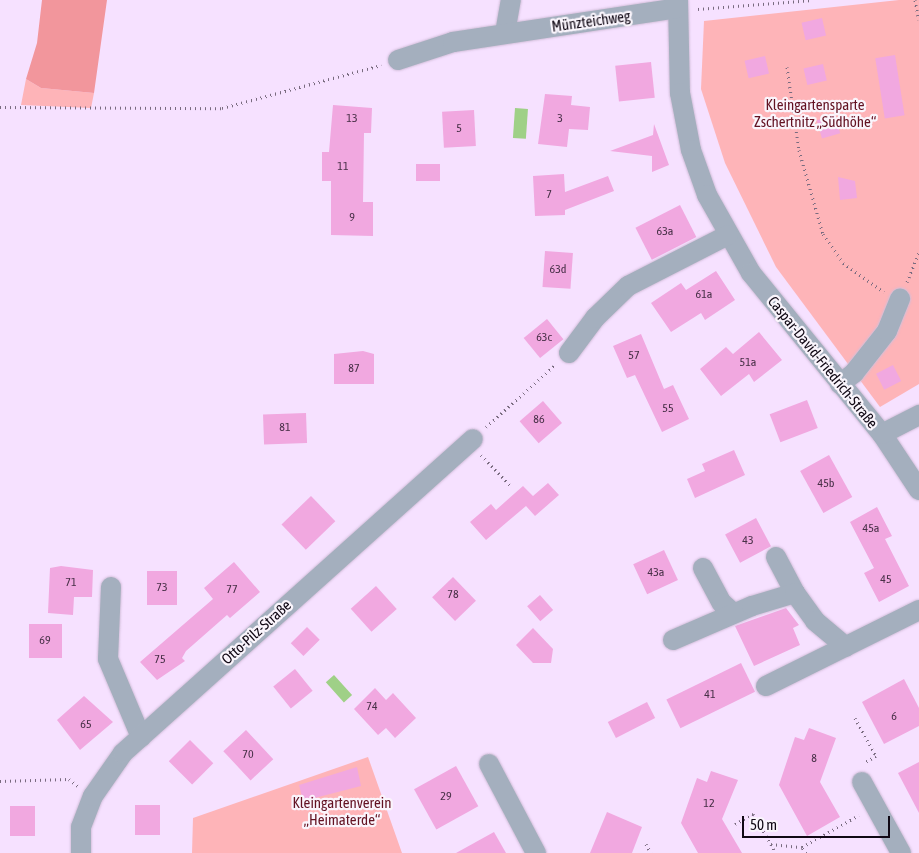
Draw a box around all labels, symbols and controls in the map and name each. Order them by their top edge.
street label: Münzteichweg [550,7,632,35]
park label: Kleingartensparte Zschertnitz „Südhöhe“ [754,95,876,130]
house number: 13 [346,112,358,126]
house number: 3 [557,112,563,126]
house number: 5 [456,122,462,136]
house number: 11 [337,160,349,174]
house number: 7 [546,188,552,202]
house number: 9 [349,211,355,225]
house number: 63a [657,225,673,239]
house number: 63d [550,263,566,277]
house number: 61a [696,288,712,302]
street label: Caspar-David-Friedrich-Straße [764,292,882,432]
house number: 63c [536,331,552,345]
house number: 57 [628,349,640,363]
house number: 51a [740,356,756,370]
house number: 87 [348,362,360,376]
house number: 55 [662,402,674,416]
house number: 86 [533,413,545,427]
house number: 81 [279,421,291,435]
house number: 45b [818,477,834,491]
house number: 45a [863,522,879,536]
house number: 43 [742,534,754,548]
house number: 43a [648,566,664,580]
house number: 45 [880,573,892,587]
house number: 71 [65,576,77,590]
house number: 73 [156,581,168,595]
house number: 77 [226,583,238,597]
house number: 78 [447,588,459,602]
street label: Otto-Pilz-Straße [218,596,294,668]
house number: 69 [39,634,51,648]
house number: 75 [154,653,166,667]
house number: 41 [704,688,716,702]
house number: 74 [366,700,378,714]
house number: 6 [891,710,897,724]
house number: 65 [80,718,92,732]
house number: 70 [242,748,254,762]
house number: 8 [811,752,817,766]
house number: 29 [440,790,452,804]
park label: Kleingartenverein „Heimaterde“ [292,793,392,828]
house number: 12 [703,797,715,811]
scale bar [744,806,892,838]
text: 50 m [750,816,777,833]

